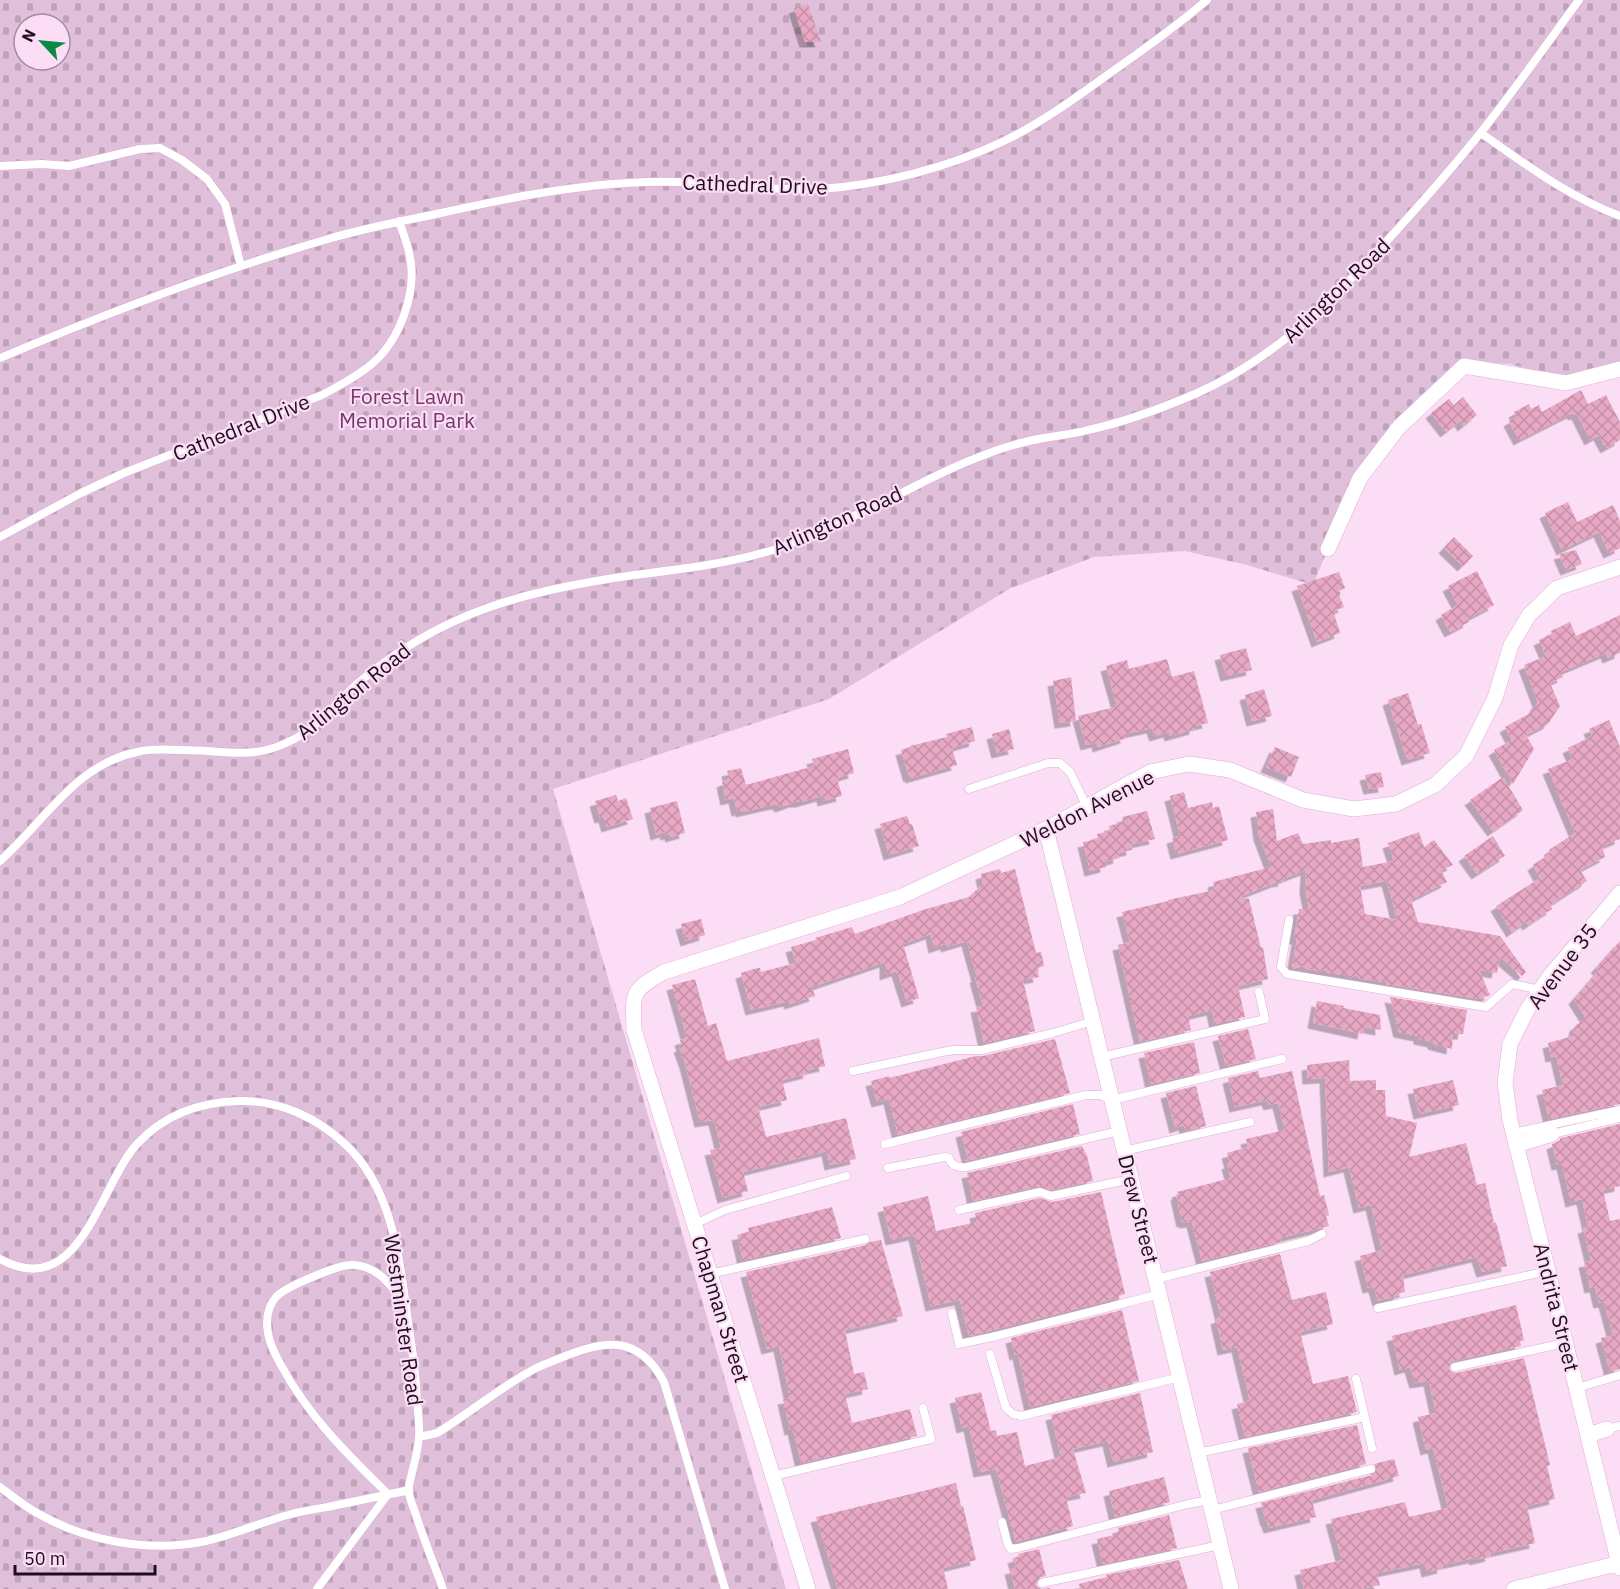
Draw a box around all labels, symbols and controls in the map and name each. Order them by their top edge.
north arrow [12,12,72,72]
text: N [17,26,40,45]
street label: Cathedral Drive [682,167,828,201]
street label: Arlington Road [1276,232,1396,348]
park label: Forest Lawn Memorial Park [339,382,475,434]
street label: Cathedral Drive [168,387,314,467]
street label: Arlington Road [768,479,906,561]
street label: Arlington Road [290,636,416,746]
street label: Weldon Avenue [1015,762,1159,854]
street label: Avenue 35 [1521,918,1603,1014]
street label: Drew Street [1112,1151,1166,1267]
street label: Chapman Street [685,1232,757,1386]
street label: Westminster Road [378,1233,430,1407]
street label: Andrita Street [1527,1240,1587,1374]
scale bar [15,1538,154,1576]
text: 50 m [24,1547,66,1570]

